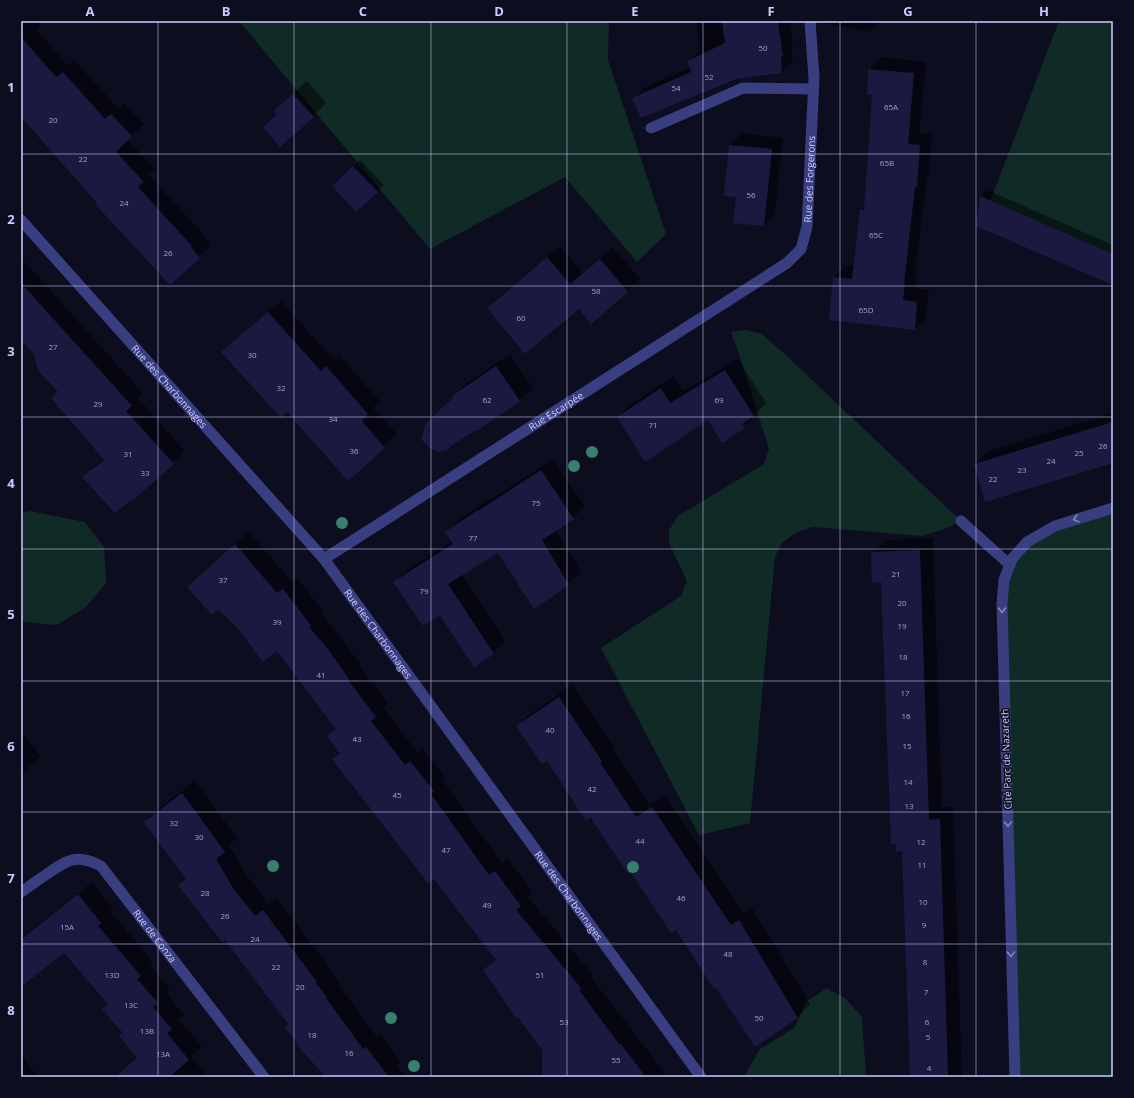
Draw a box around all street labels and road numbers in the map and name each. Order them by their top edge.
street label: Rue des Forgerons [800,135,818,223]
street label: Rue des Charbonnages [129,341,211,431]
street label: Rue Escarpée [526,388,586,434]
street label: Rue des Charbonnages [341,586,416,681]
street label: Cité Parc de Nazareth [997,708,1015,810]
street label: Rue des Charbonnages [532,848,606,943]
street label: Rue de Conza [130,906,180,965]

